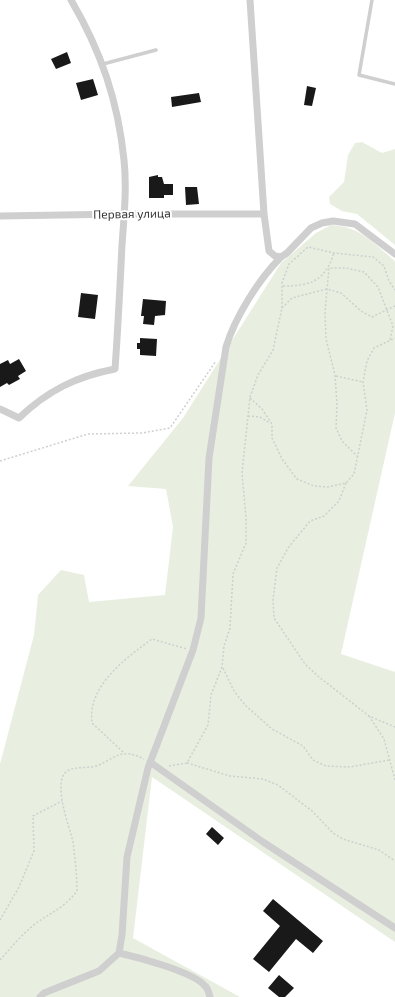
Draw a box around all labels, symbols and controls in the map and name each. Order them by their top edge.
street label: Первая улица [93,206,171,222]

